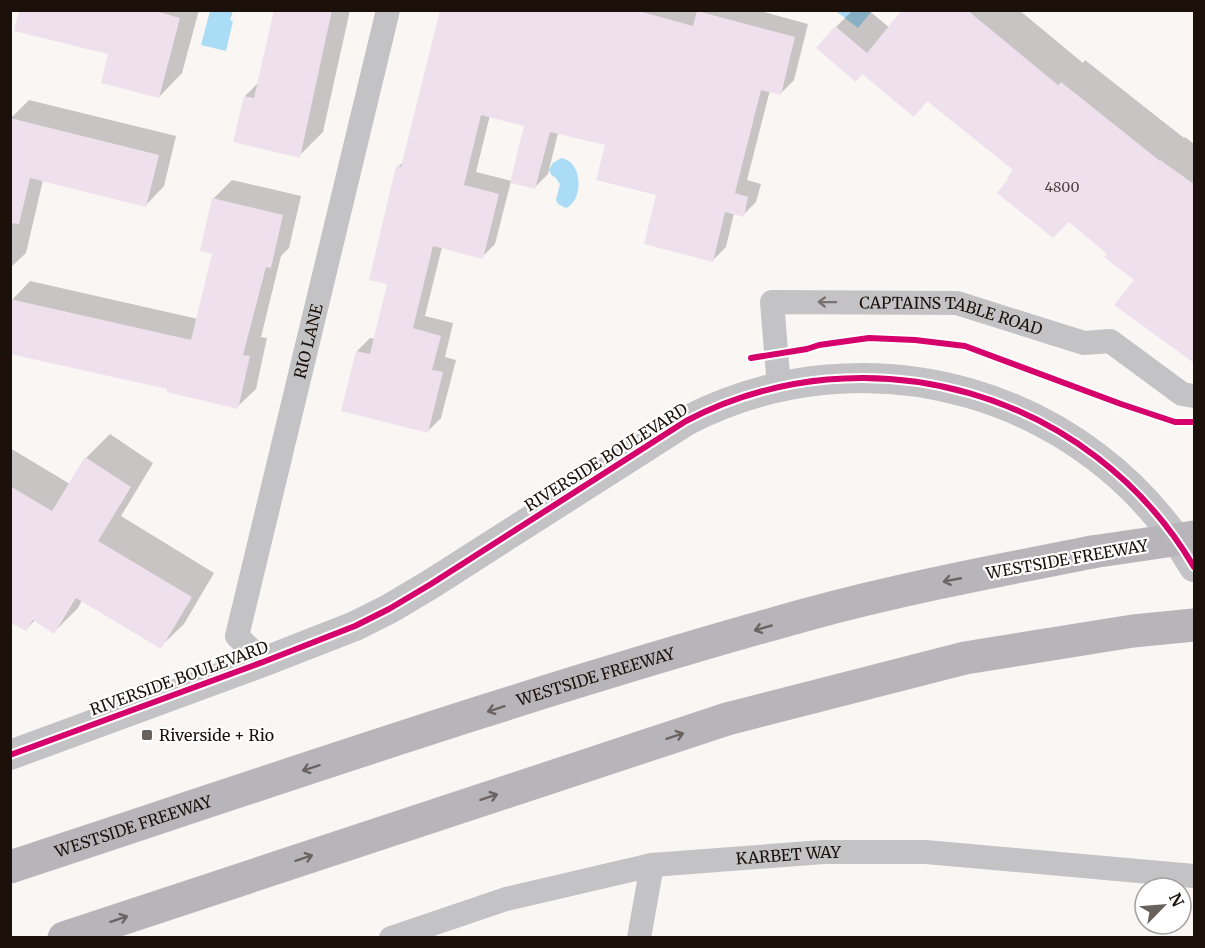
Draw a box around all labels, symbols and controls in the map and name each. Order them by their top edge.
house number: 4800 [1044,178,1080,196]
street label: CAPTAINS TABLE ROAD [859,292,1045,339]
one-way arrow [817,296,837,308]
street label: RIO LANE [289,301,327,381]
street label: RIVERSIDE BOULEVARD [521,399,691,515]
street label: WESTSIDE FREEWAY [984,535,1150,583]
one-way arrow [943,575,963,586]
one-way arrow [754,622,773,634]
street label: RIVERSIDE BOULEVARD [87,636,271,720]
street label: WESTSIDE FREEWAY [513,643,678,710]
one-way arrow [487,704,506,715]
place label: Riverside + Rio [159,725,274,745]
marker: Riverside + Rio [140,728,154,742]
one-way arrow [665,730,684,741]
one-way arrow [302,763,321,774]
street label: WESTSIDE FREEWAY [51,790,215,862]
one-way arrow [480,791,499,802]
street label: KARBET WAY [735,842,841,869]
one-way arrow [294,852,313,863]
north arrow [1133,876,1193,936]
text: N [1165,890,1188,910]
one-way arrow [109,913,128,924]

